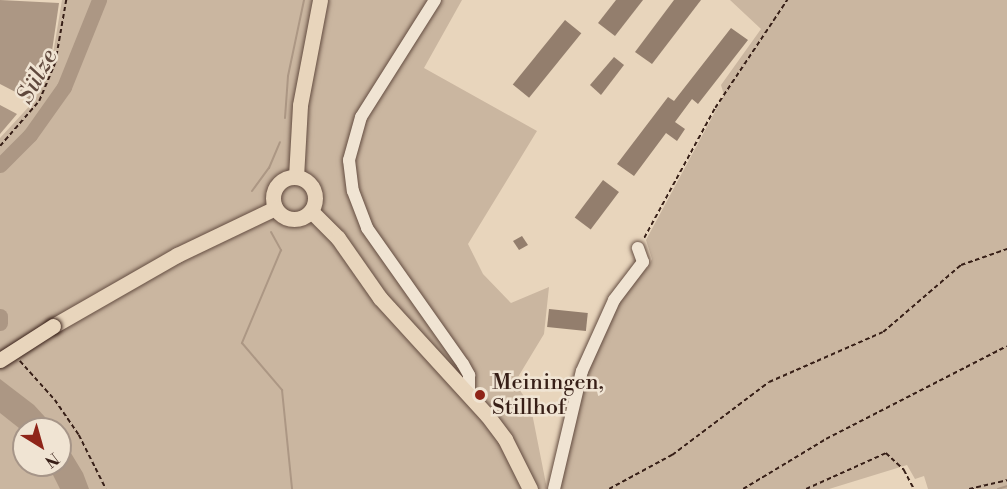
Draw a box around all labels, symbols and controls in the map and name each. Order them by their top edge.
water label: Sülze [11,45,65,109]
place label: Meiningen, Stillhof [492,369,604,420]
marker: Meiningen, Stillhof [473,388,487,402]
north arrow [12,417,72,477]
text: N [41,448,63,472]

